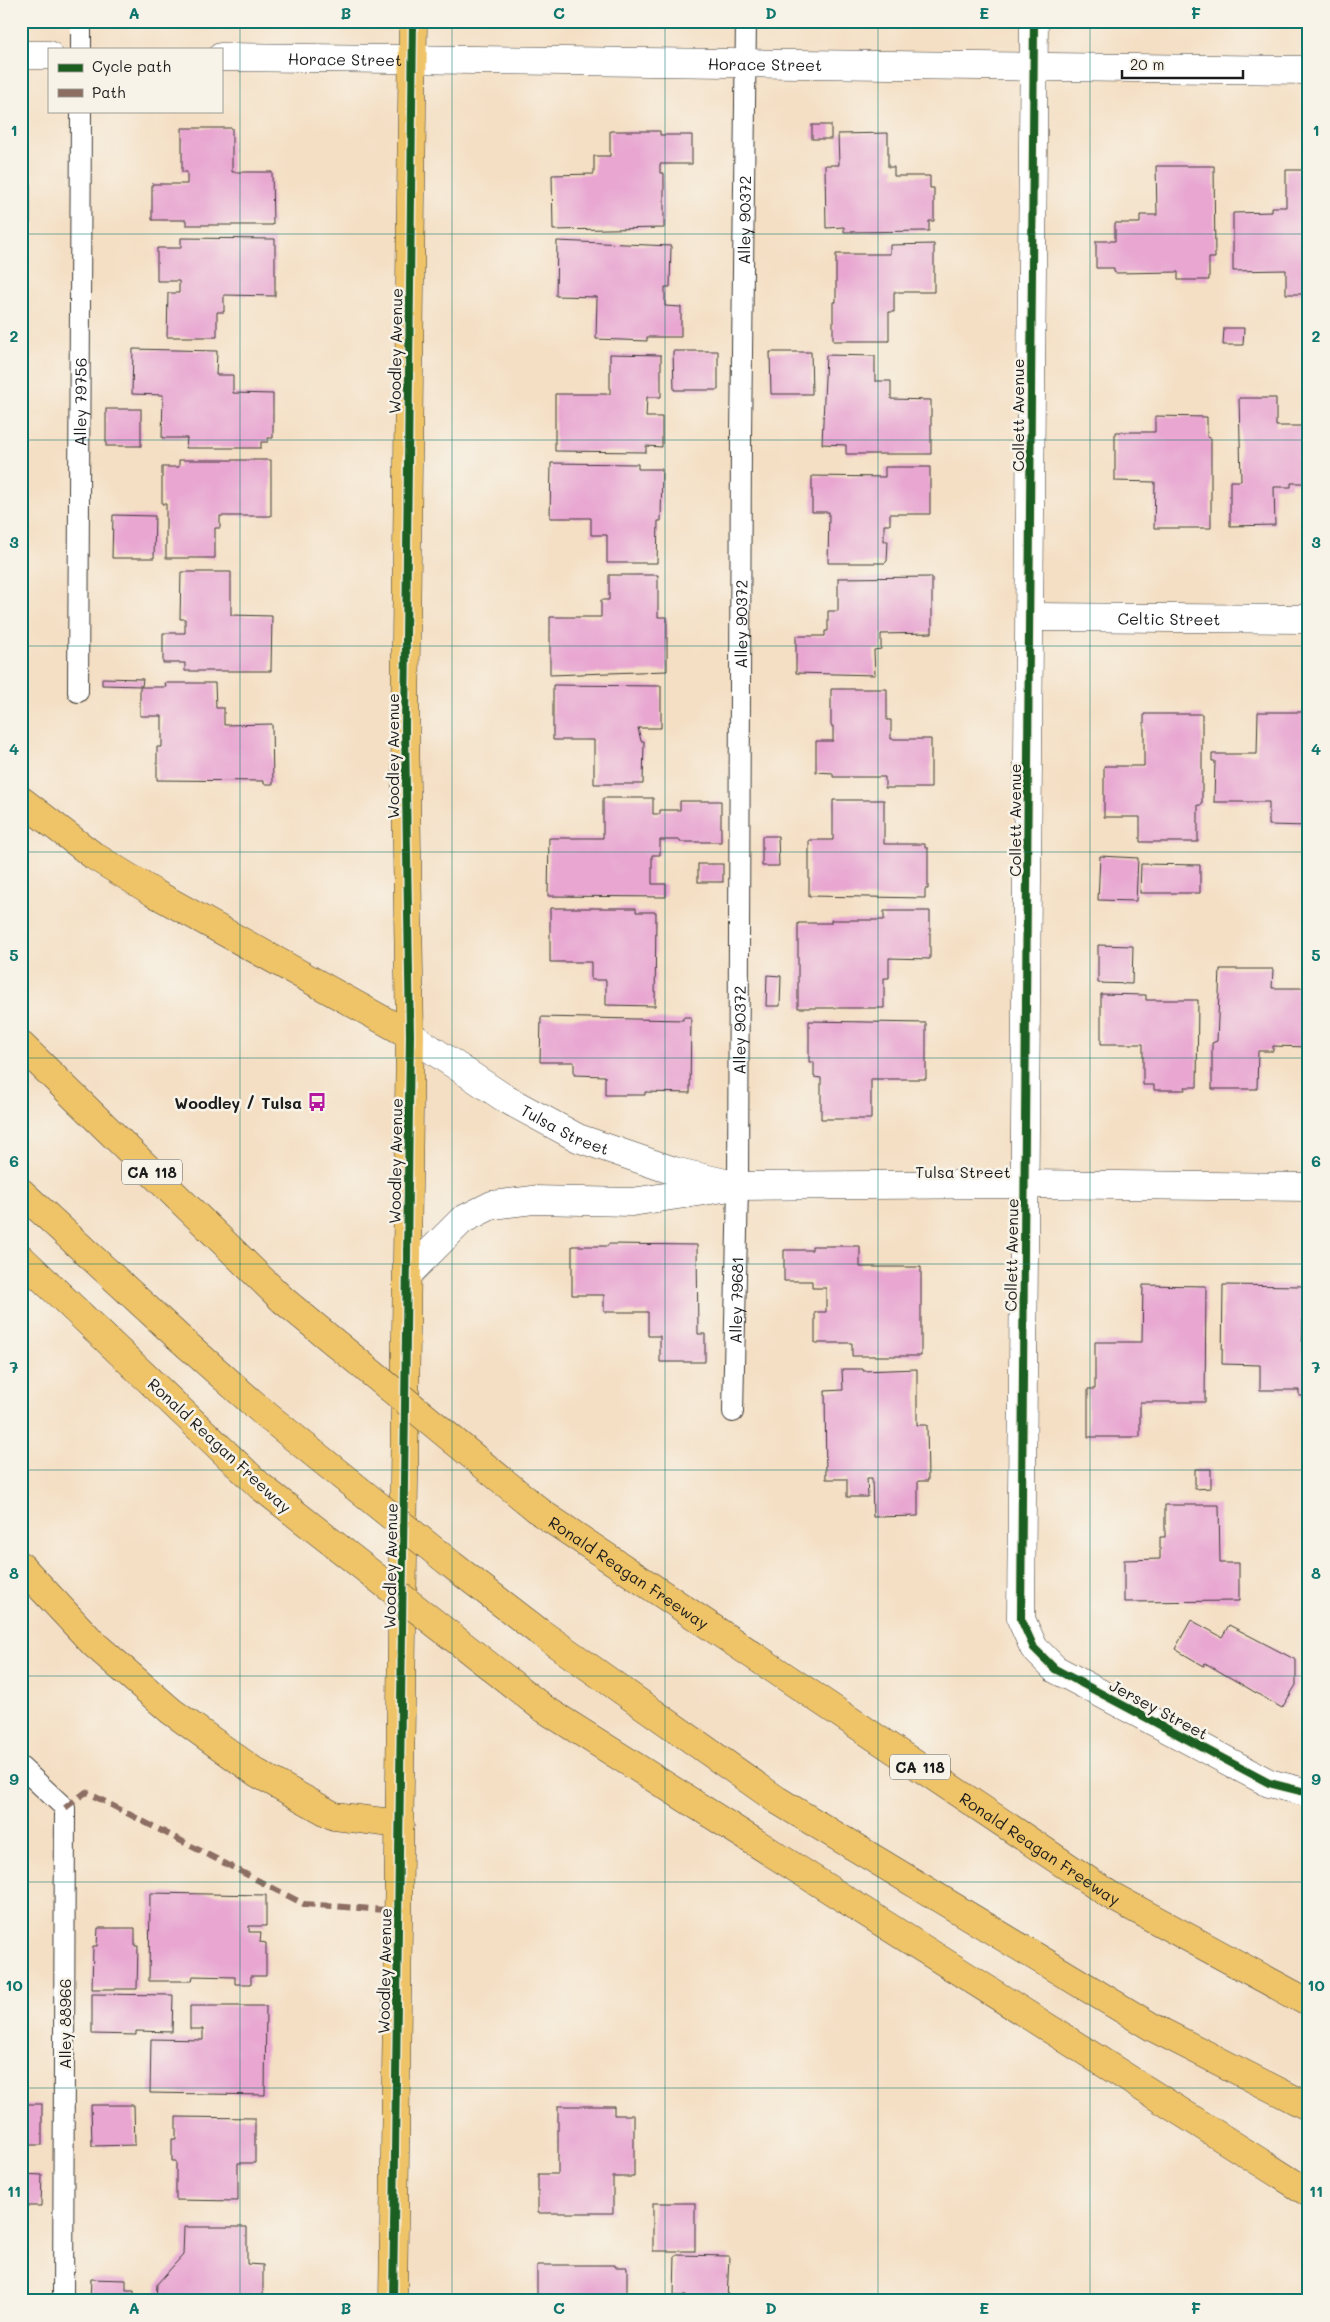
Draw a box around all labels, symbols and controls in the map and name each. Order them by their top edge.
text: A [128,2,140,23]
text: B [341,2,351,23]
text: C [553,2,565,23]
text: D [765,2,777,23]
text: E [979,2,989,23]
text: F [1191,2,1201,23]
street label: Horace Street [288,47,402,70]
legend [48,48,222,112]
scale bar [1122,48,1244,80]
street label: Horace Street [708,52,822,75]
text: 20 m [1130,54,1164,74]
text: Cycle path [92,56,171,76]
text: Path [92,82,126,102]
text: 1 [10,119,18,140]
text: 1 [1312,119,1320,140]
street label: Alley 90372 [733,175,755,265]
street label: Woodley Avenue [383,288,407,414]
text: 2 [10,325,19,346]
text: 2 [1312,325,1321,346]
street label: Alley 79756 [69,358,90,446]
street label: Collett Avenue [1007,358,1028,472]
text: 3 [9,531,19,552]
text: 3 [1311,531,1321,552]
street label: Alley 90372 [730,579,751,669]
street label: Celtic Street [1118,607,1220,629]
street label: Woodley Avenue [382,693,403,819]
text: 4 [9,738,19,759]
text: 4 [1311,738,1321,759]
street label: Collett Avenue [1004,763,1025,877]
text: 5 [9,944,19,965]
text: 5 [1311,944,1321,965]
street label: Alley 90372 [728,985,749,1075]
bus stop icon: Woodley / Tulsa [306,1091,328,1113]
place label: Woodley / Tulsa [175,1092,302,1113]
street label: Woodley Avenue [383,1098,407,1224]
street label: Tulsa Street [518,1099,612,1159]
text: 6 [9,1150,19,1171]
text: 6 [1311,1150,1321,1171]
road number: CA 118 [122,1160,182,1184]
street label: Tulsa Street [915,1161,1011,1182]
street label: Collett Avenue [1000,1198,1022,1312]
street label: Alley 79681 [724,1256,747,1344]
text: 7 [10,1356,19,1377]
text: 7 [1312,1356,1321,1377]
street label: Ronald Reagan Freeway [144,1373,296,1517]
street label: Woodley Avenue [378,1503,402,1629]
street label: Ronald Reagan Freeway [545,1511,714,1633]
text: 8 [9,1562,19,1583]
text: 8 [1311,1562,1321,1583]
street label: Jersey Street [1106,1674,1212,1744]
road number: CA 118 [890,1754,950,1780]
text: 9 [9,1768,19,1789]
text: 9 [1311,1768,1321,1789]
street label: Ronald Reagan Freeway [956,1787,1124,1909]
street label: Woodley Avenue [372,1908,396,2034]
text: 10 [5,1974,23,1995]
text: 10 [1307,1974,1325,1995]
street label: Alley 88966 [54,1979,75,2069]
text: 11 [7,2180,21,2201]
text: 11 [1309,2180,1323,2201]
text: A [128,2297,140,2318]
text: B [341,2297,351,2318]
text: C [553,2297,565,2318]
text: D [765,2297,777,2318]
text: E [979,2297,989,2318]
text: F [1191,2297,1201,2318]

